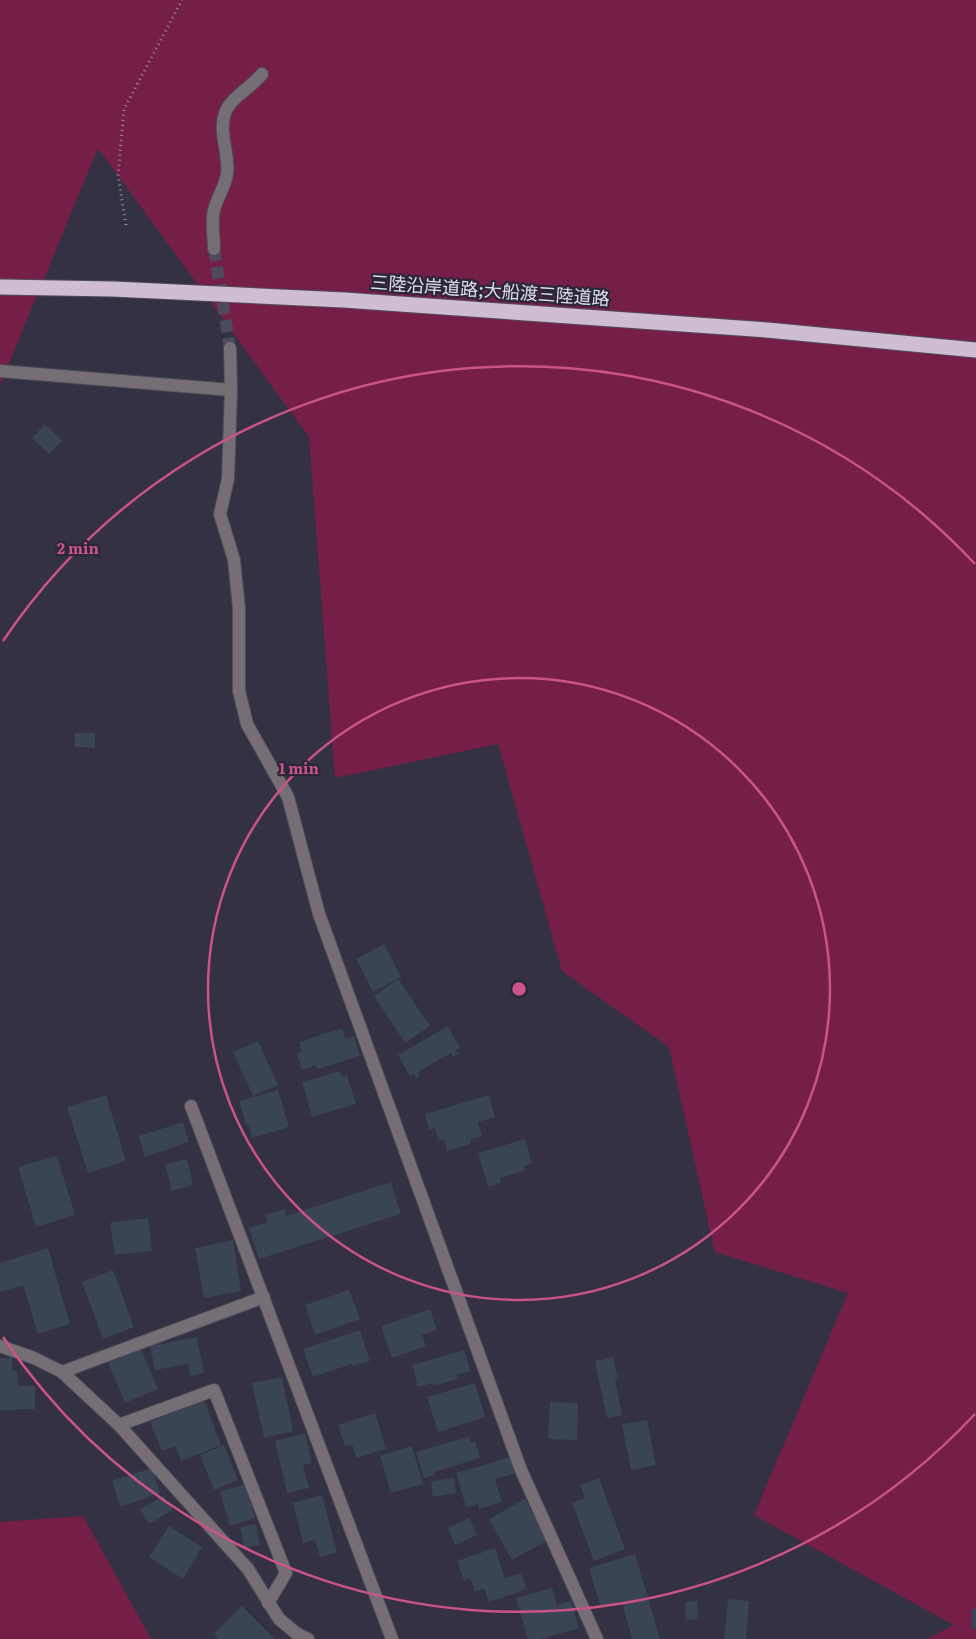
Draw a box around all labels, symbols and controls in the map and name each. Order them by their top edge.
street label: 三陸沿岸道路;大船渡三陸道路 [370,268,611,311]
text: 2 min [57,536,100,559]
text: 1 min [279,756,320,779]
centre of rings [510,980,528,998]

